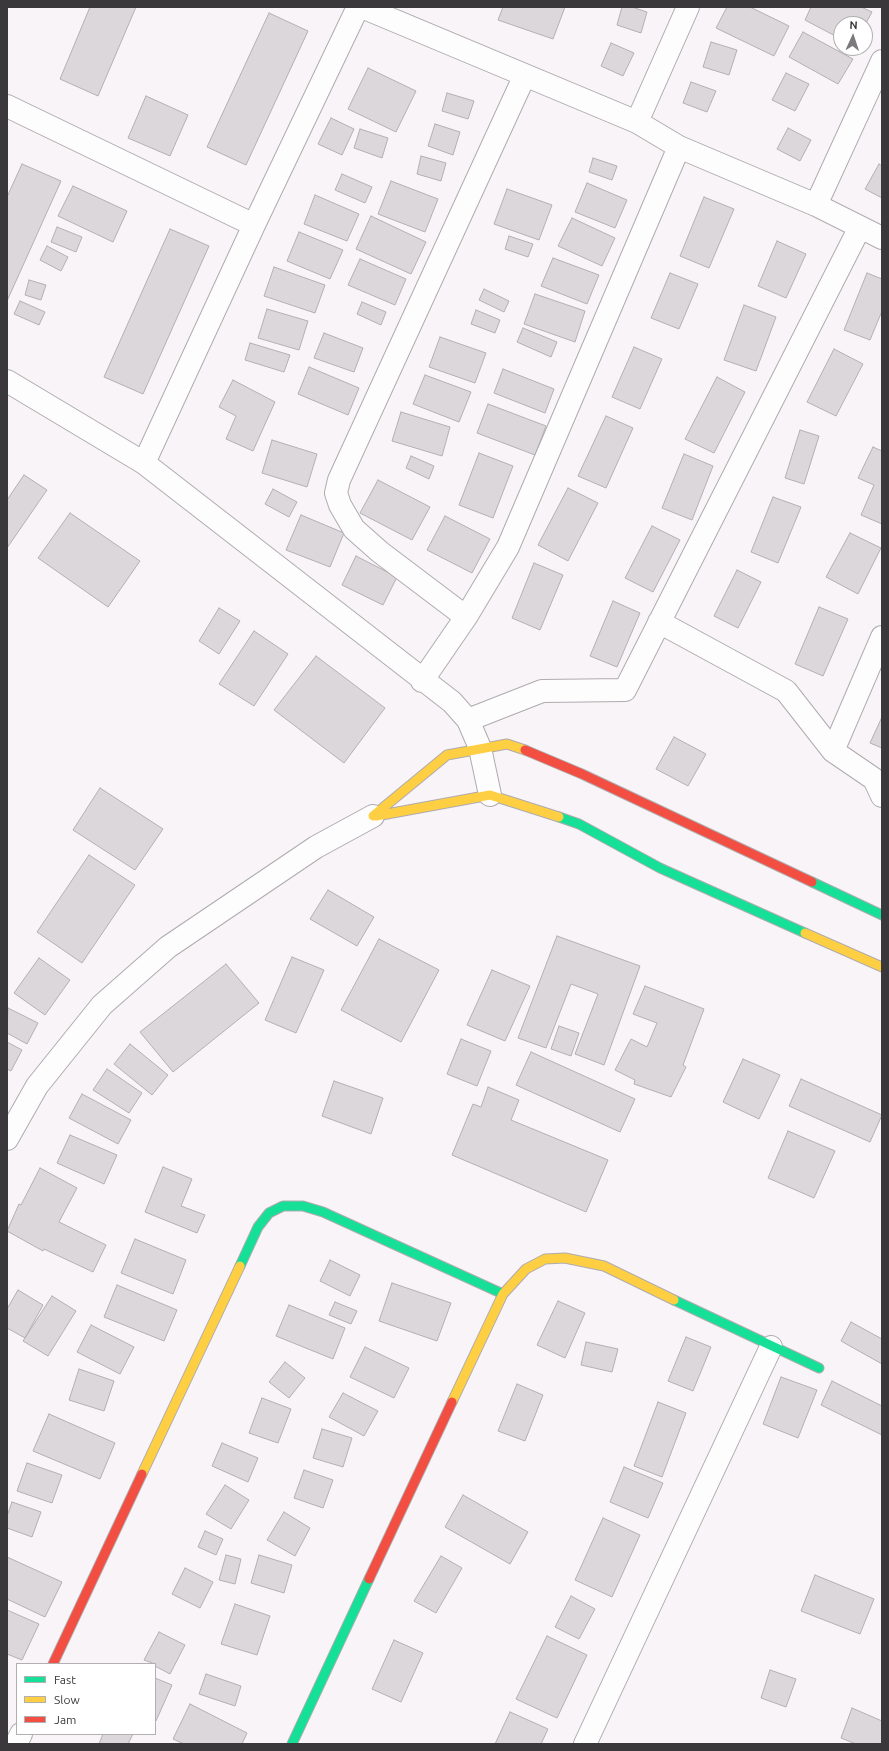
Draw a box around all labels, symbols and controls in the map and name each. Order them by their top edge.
north arrow [833,16,873,56]
text: N [849,19,858,31]
legend [16,1663,156,1735]
text: Fast [54,1673,76,1686]
text: Slow [54,1693,80,1706]
text: Jam [54,1713,76,1726]

